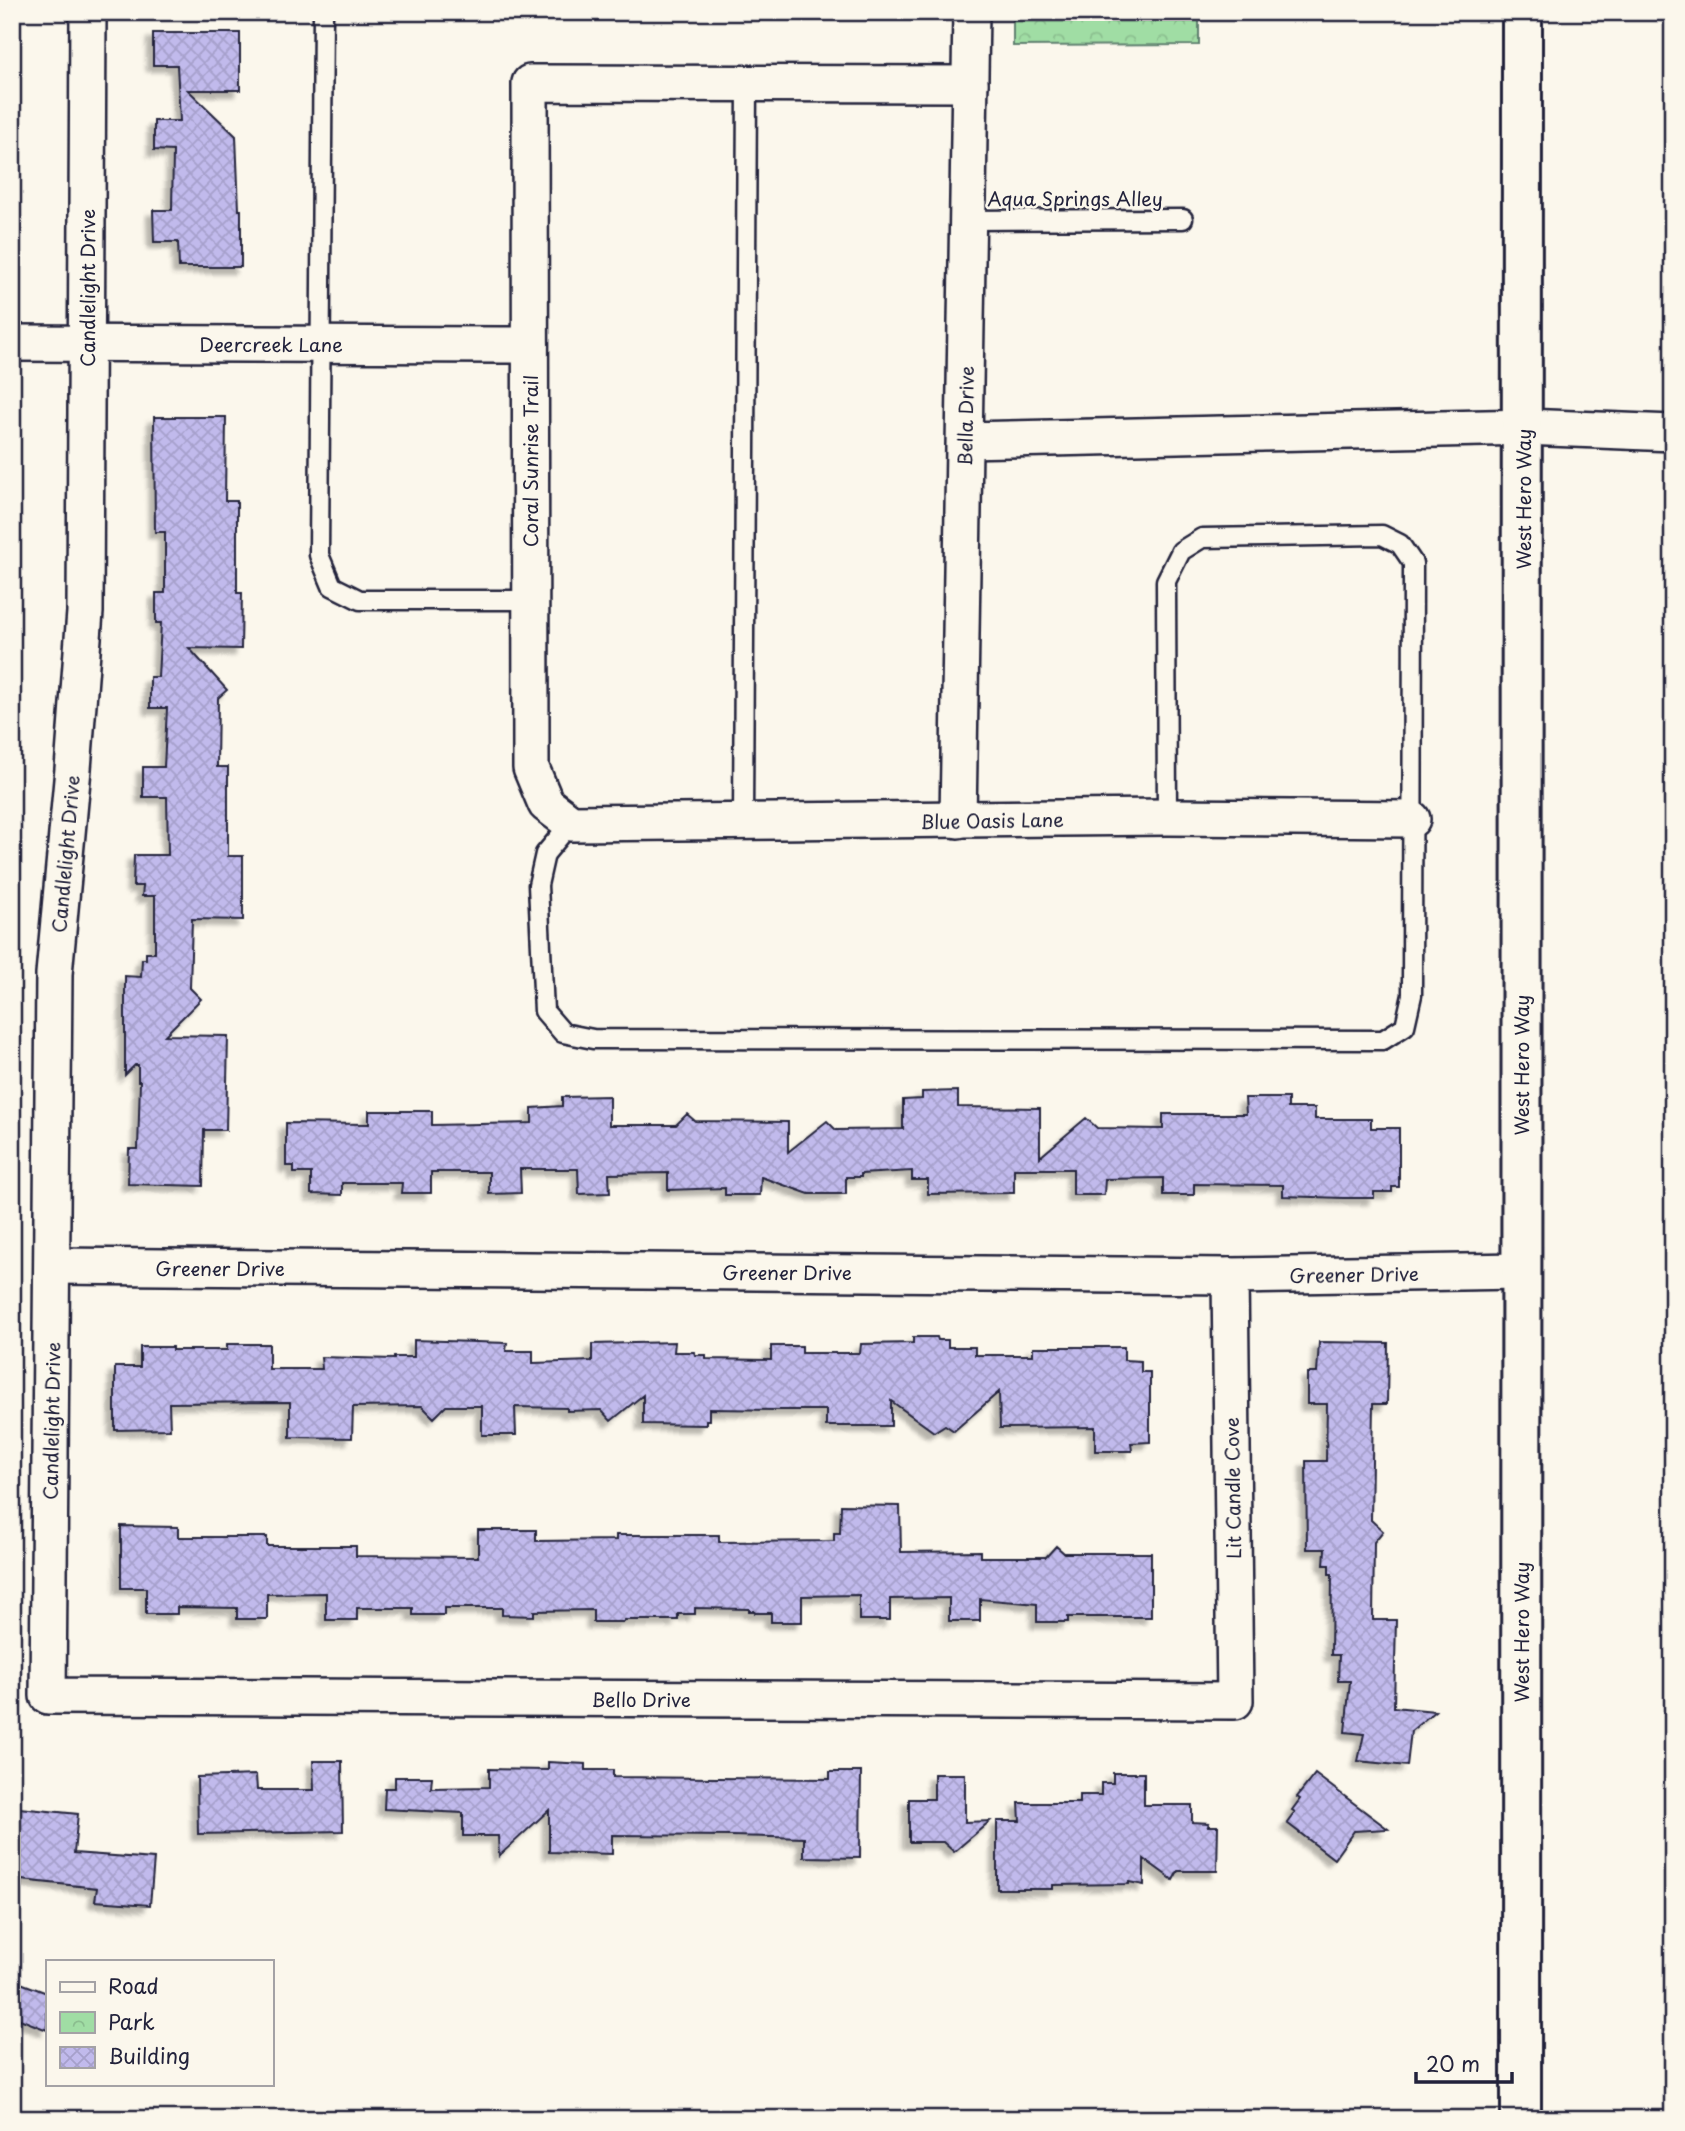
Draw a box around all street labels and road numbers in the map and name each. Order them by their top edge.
street label: Aqua Springs Alley [987,184,1163,212]
street label: Candlelight Drive [73,209,101,367]
street label: Deercreek Lane [199,330,343,358]
street label: Bella Drive [950,366,980,466]
street label: Coral Sunrise Trail [516,375,544,547]
street label: West Hero Way [1509,429,1537,570]
street label: Candlelight Drive [44,774,86,934]
street label: Blue Oasis Lane [920,805,1064,835]
street label: West Hero Way [1507,995,1535,1136]
street label: Greener Drive [155,1254,285,1282]
street label: Greener Drive [722,1258,852,1286]
street label: Greener Drive [1289,1259,1419,1289]
street label: Candlelight Drive [36,1342,66,1500]
street label: Lit Candle Cove [1217,1417,1247,1559]
street label: West Hero Way [1507,1562,1535,1703]
street label: Bello Drive [591,1685,691,1713]

